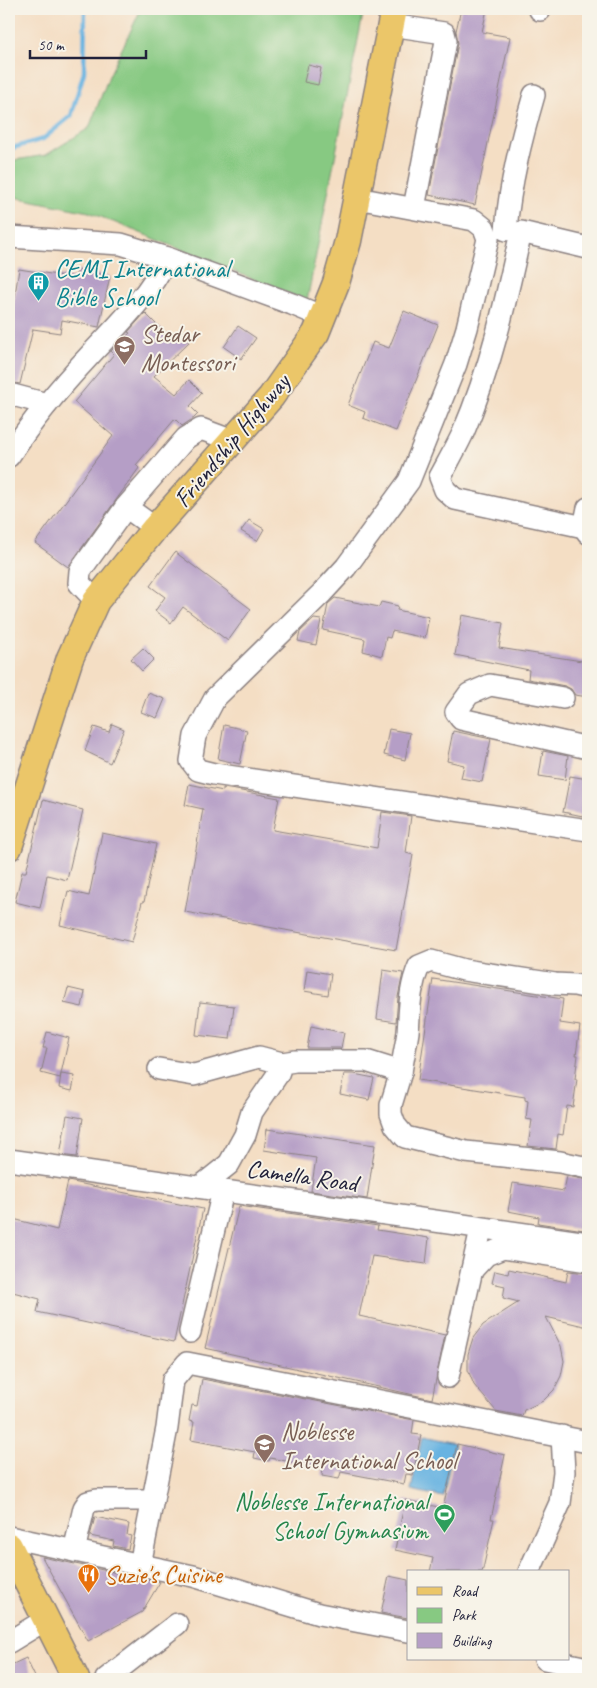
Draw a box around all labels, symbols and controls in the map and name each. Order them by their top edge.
scale bar [30,28,146,60]
text: 50 m [38,36,65,55]
place label: CEMI International Bible School [55,253,234,314]
building icon: CEMI International Bible School [27,270,51,301]
place label: Stedar Montessori [141,318,238,379]
school or university icon: Stedar Montessori [113,335,137,366]
street label: Friendship Highway [167,365,299,514]
street label: Camella Road [244,1152,363,1200]
place label: Noblesse International School [281,1416,461,1477]
school or university icon: Noblesse International School [253,1433,277,1464]
place label: Noblesse International School Gymnasium [235,1486,433,1547]
sports icon: Noblesse International School Gymnasium [432,1503,456,1534]
place label: Suzie's Cuisine [104,1559,224,1591]
restaurant icon: Suzie's Cuisine [76,1562,100,1593]
legend [407,1570,570,1660]
text: Road [452,1582,479,1601]
text: Park [452,1606,477,1625]
text: Building [452,1632,492,1651]

